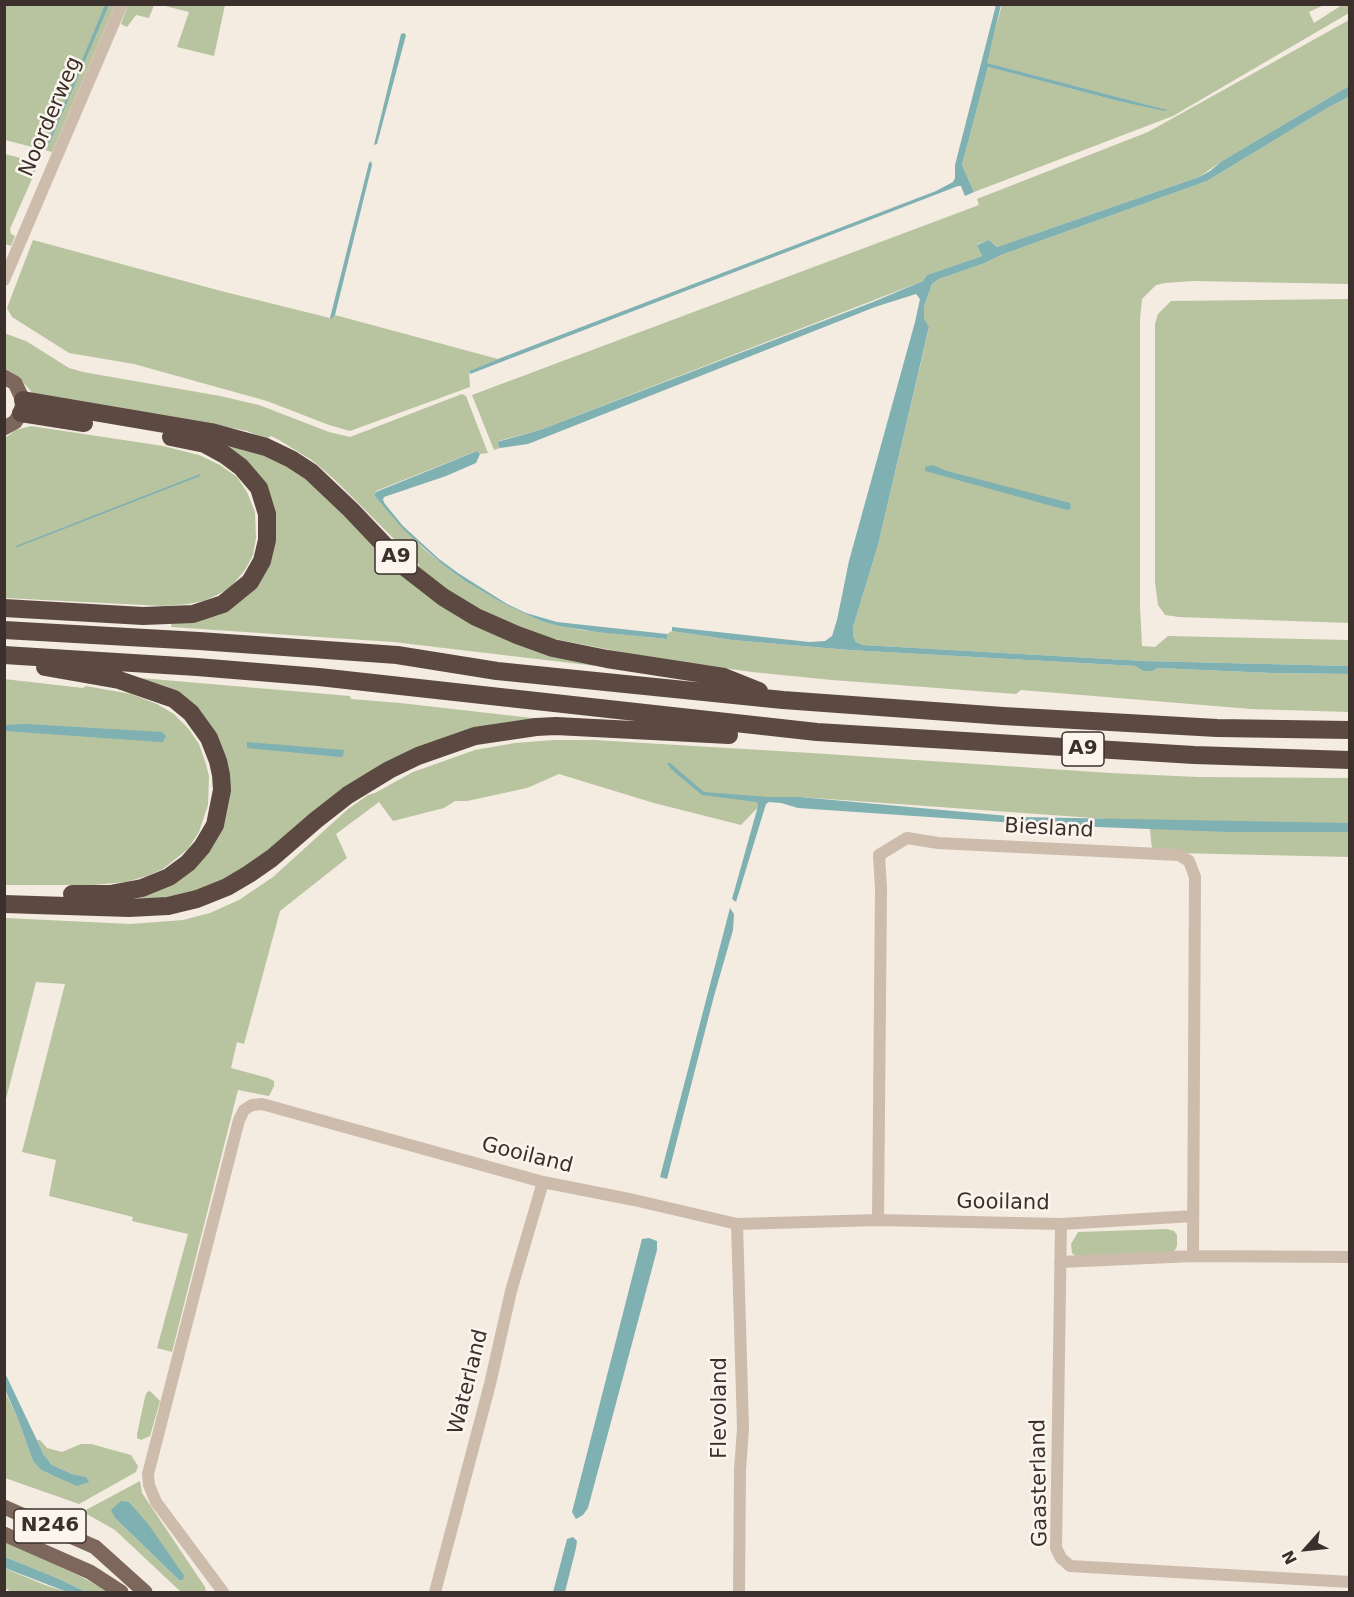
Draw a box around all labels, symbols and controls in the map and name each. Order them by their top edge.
street label: Noorderweg [14,53,88,181]
road number: A9 [375,540,417,574]
road number: A9 [1062,732,1104,766]
street label: Biesland [1004,814,1094,844]
street label: Gooiland [479,1133,575,1179]
street label: Gooiland [956,1190,1050,1216]
street label: Waterland [444,1327,494,1437]
street label: Flevoland [708,1357,734,1459]
street label: Gaasterland [1026,1419,1054,1547]
road number: N246 [14,1509,86,1543]
north arrow [1276,1519,1336,1579]
text: N [1278,1547,1301,1568]

